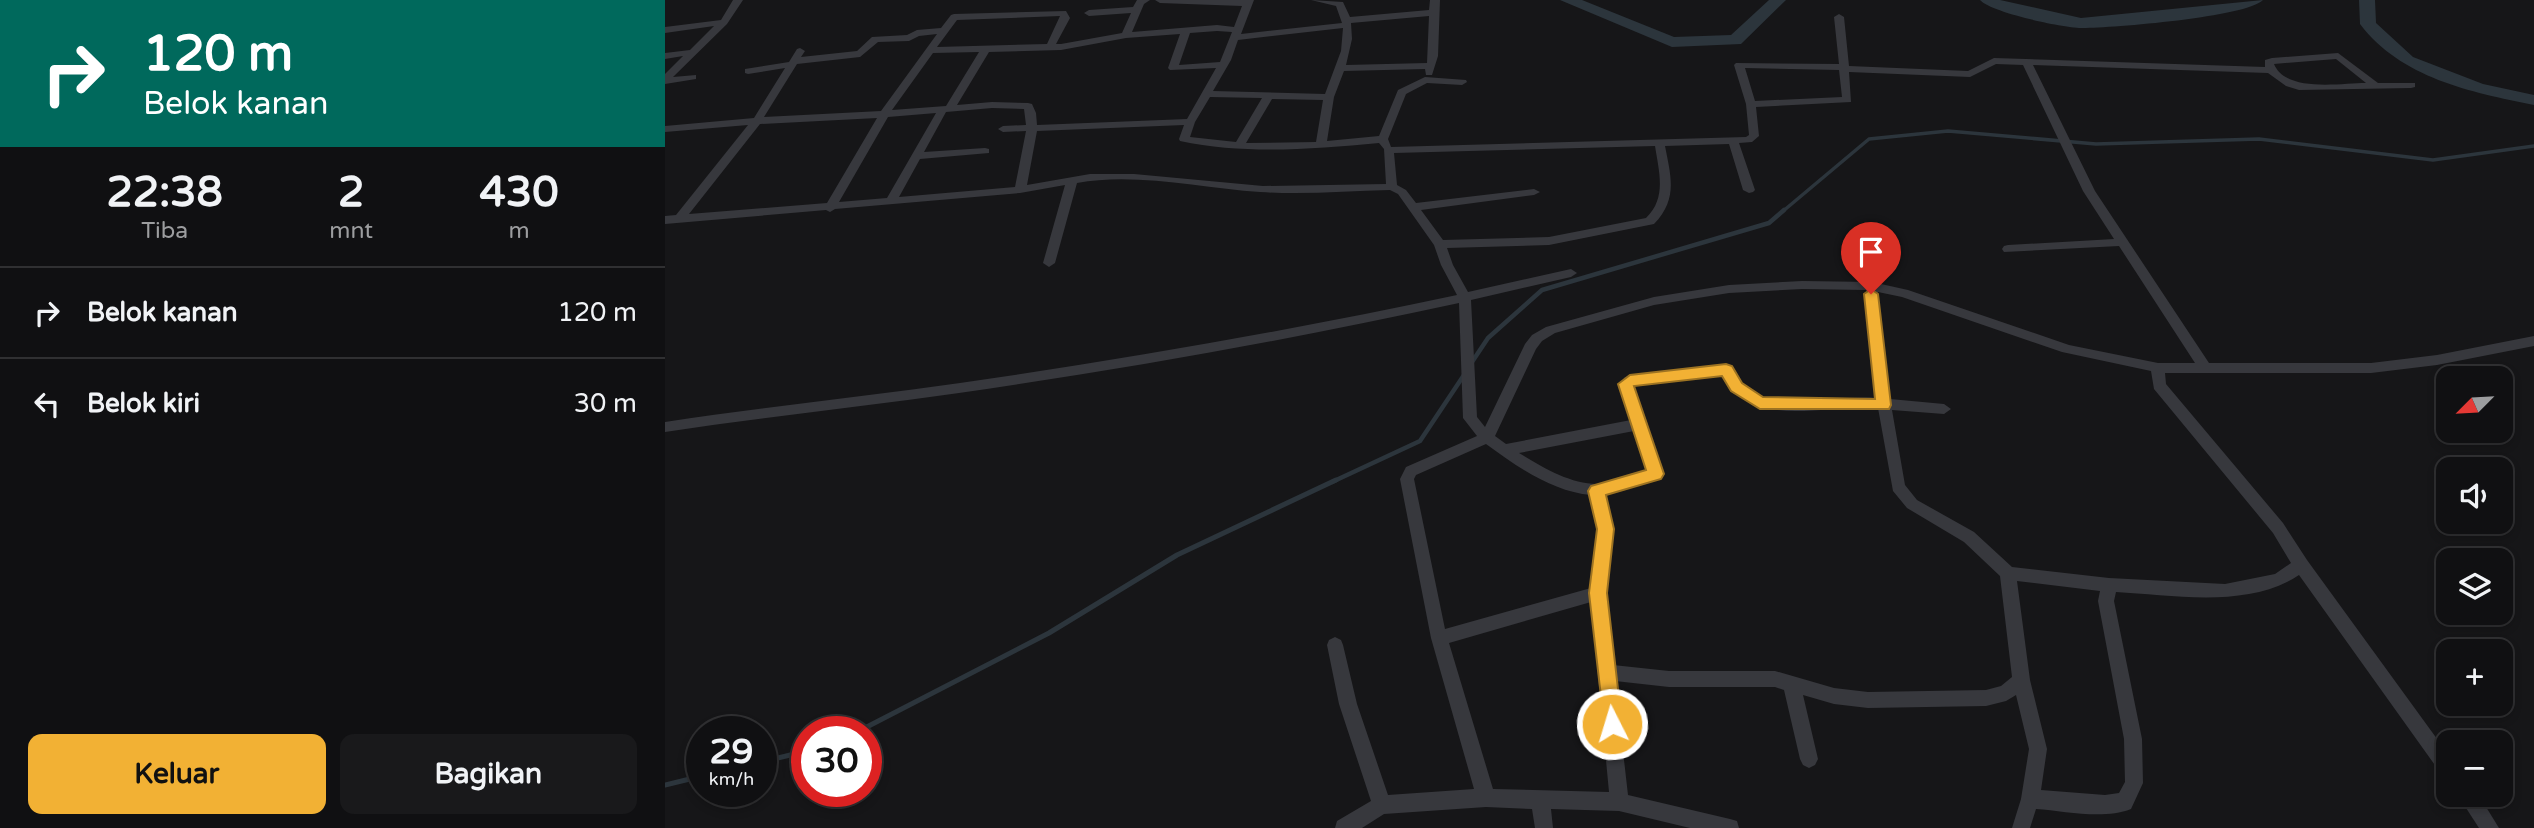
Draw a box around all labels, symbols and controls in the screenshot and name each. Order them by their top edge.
text: 120 m [143,25,293,84]
icon: right [28,28,119,119]
text: Belok kanan [143,85,328,123]
text: 22:38 [106,167,223,218]
text: 2 [338,167,364,218]
text: 430 [479,167,559,218]
text: Tiba [141,217,188,245]
text: mnt [329,217,373,245]
text: m [508,217,530,245]
pin [1841,222,1901,294]
icon: arrive [1852,233,1890,271]
icon: right [28,294,66,332]
text: Belok kanan [87,297,238,328]
text: 120 m [557,297,637,328]
north arrow [2436,366,2513,443]
map controls [2436,366,2513,807]
icon: left [28,385,66,423]
text: Belok kiri [87,388,200,419]
text: 30 m [574,388,637,419]
button: sound [2436,457,2513,534]
button: layers [2436,548,2513,625]
button: + [2436,639,2513,716]
position arrow [1575,687,1649,761]
speed limit sign: 30 [791,716,882,807]
button: − [2436,730,2513,807]
text: 29 [710,731,753,773]
button: Keluar [28,734,326,814]
button: Bagikan [340,734,637,814]
text: km/h [709,768,754,790]

